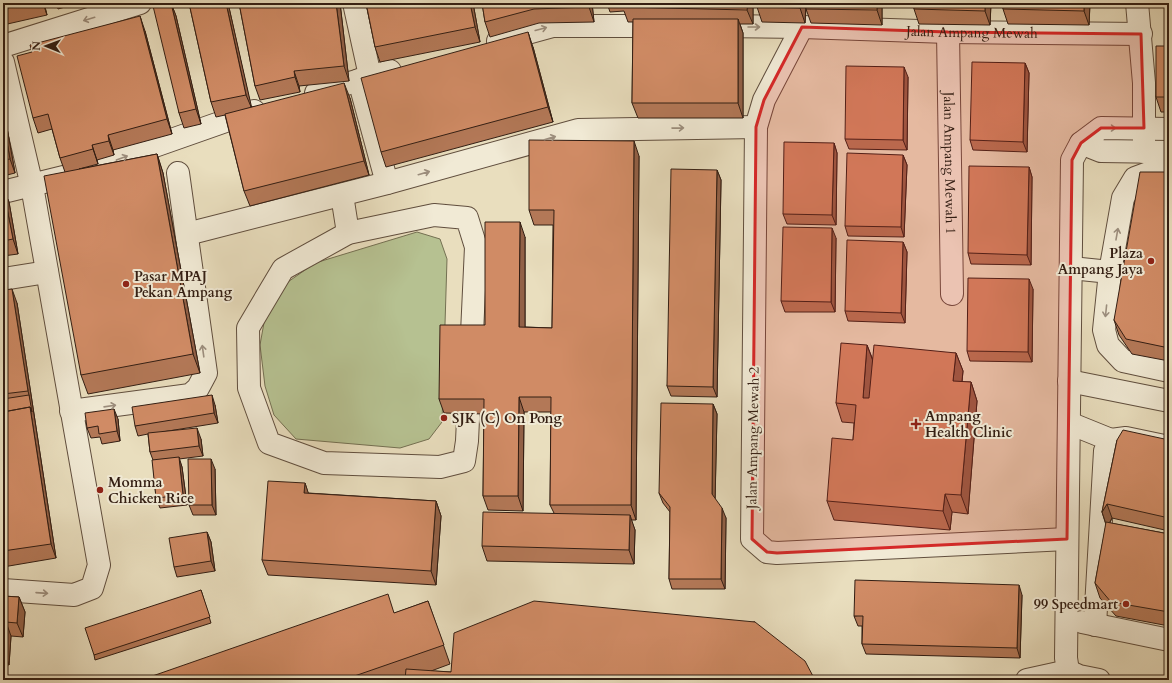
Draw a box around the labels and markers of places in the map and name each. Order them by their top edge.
place label: Plaza Ampang Jaya [1058,244,1143,279]
marker: Plaza Ampang Jaya [1146,256,1156,266]
place label: Pasar MPAJ Pekan Ampang [134,267,233,302]
marker: Pasar MPAJ Pekan Ampang [121,279,131,289]
place label: Ampang Health Clinic [925,407,1013,442]
place label: SJK (C) On Pong [452,409,563,428]
marker: SJK (C) On Pong [439,413,449,423]
marker: Ampang Health Clinic [910,418,922,430]
place label: Momma Chicken Rice [108,473,194,508]
marker: Momma Chicken Rice [95,485,105,495]
place label: 99 Speedmart [1034,595,1118,614]
marker: 99 Speedmart [1121,599,1131,609]

